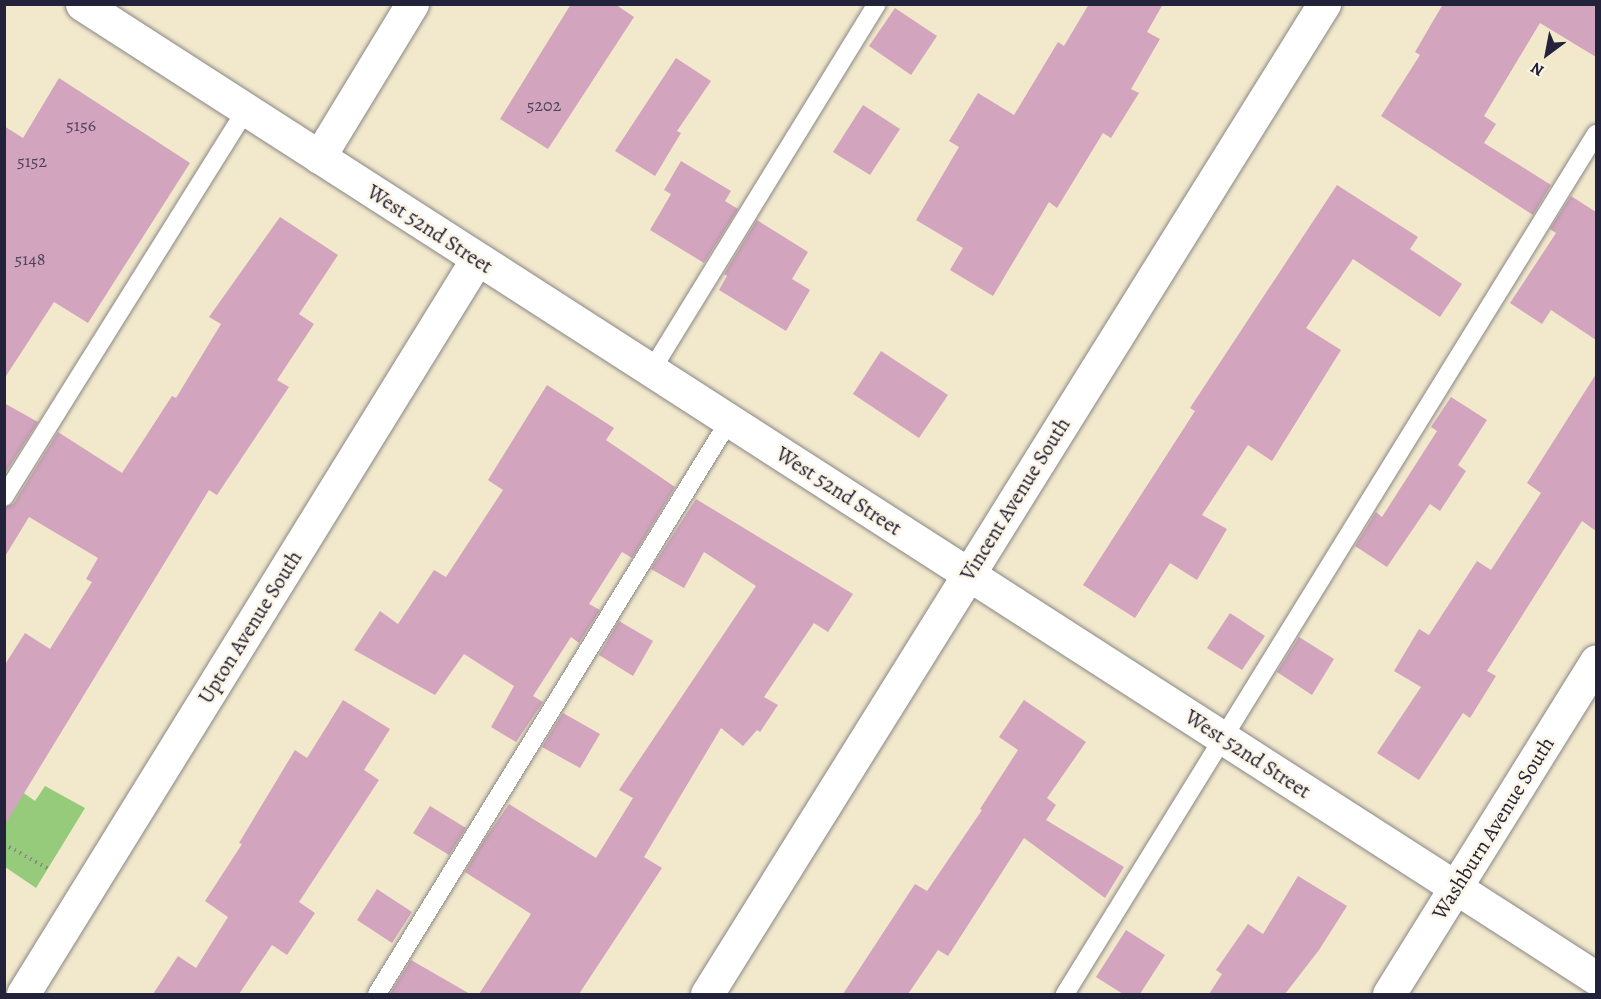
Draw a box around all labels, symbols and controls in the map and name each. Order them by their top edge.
north arrow [1517,24,1577,84]
text: N [1527,57,1548,82]
house number: 5202 [527,94,561,116]
house number: 5156 [66,114,96,136]
house number: 5152 [17,150,47,172]
street label: West 52nd Street [363,179,497,279]
house number: 5148 [15,248,45,270]
street label: Vincent Avenue South [955,413,1075,585]
street label: West 52nd Street [772,441,906,541]
street label: Upton Avenue South [193,546,307,708]
street label: West 52nd Street [1181,704,1315,804]
street label: Washburn Avenue South [1427,732,1559,924]

